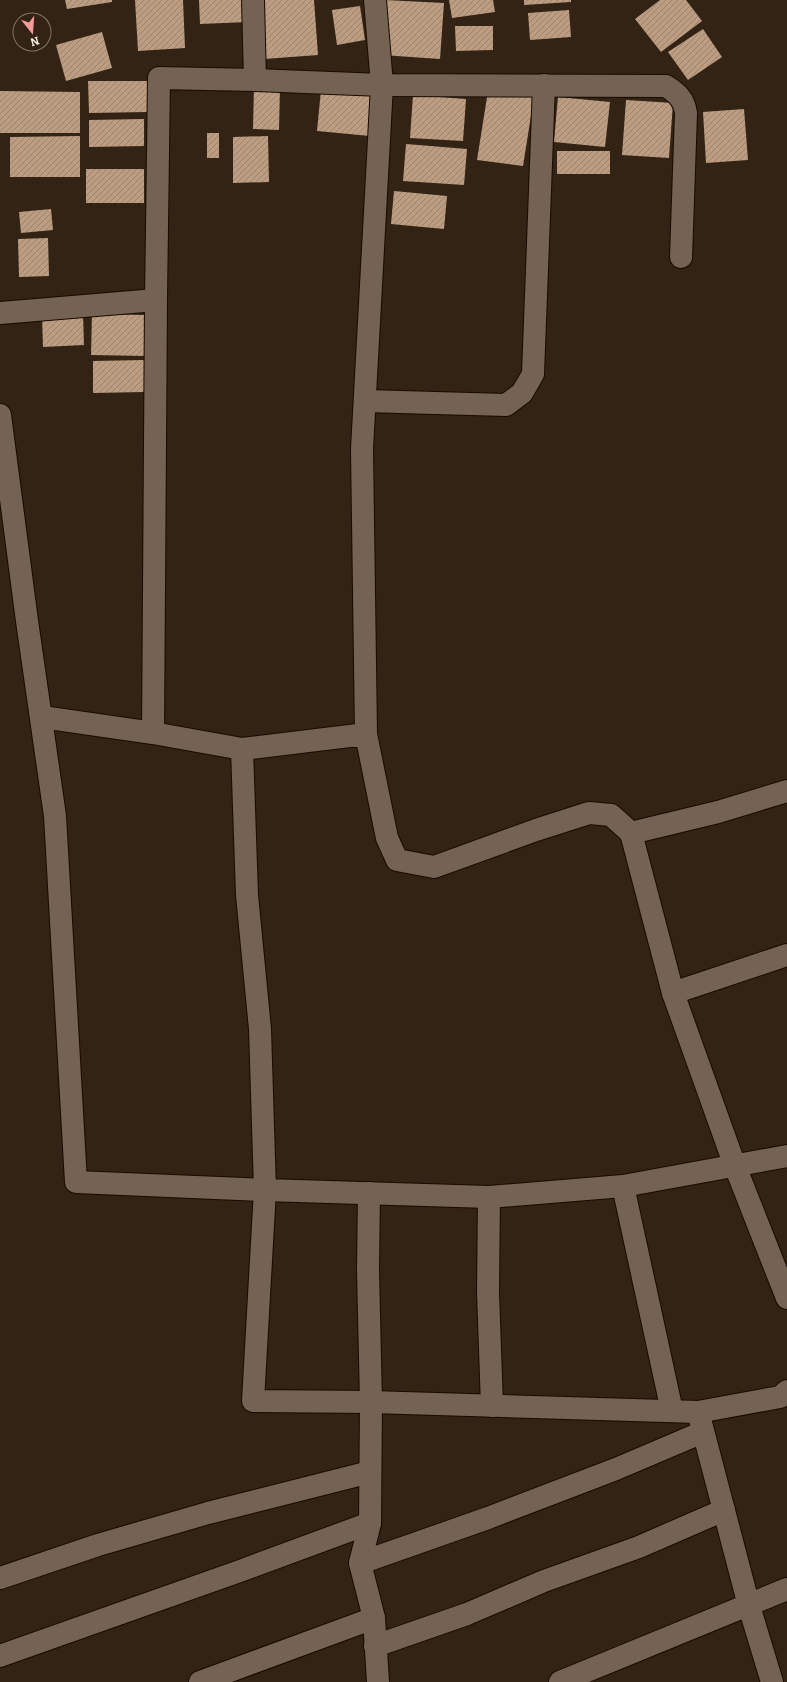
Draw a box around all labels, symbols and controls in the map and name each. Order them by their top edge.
north arrow [12,12,52,52]
text: N [28,34,41,49]

